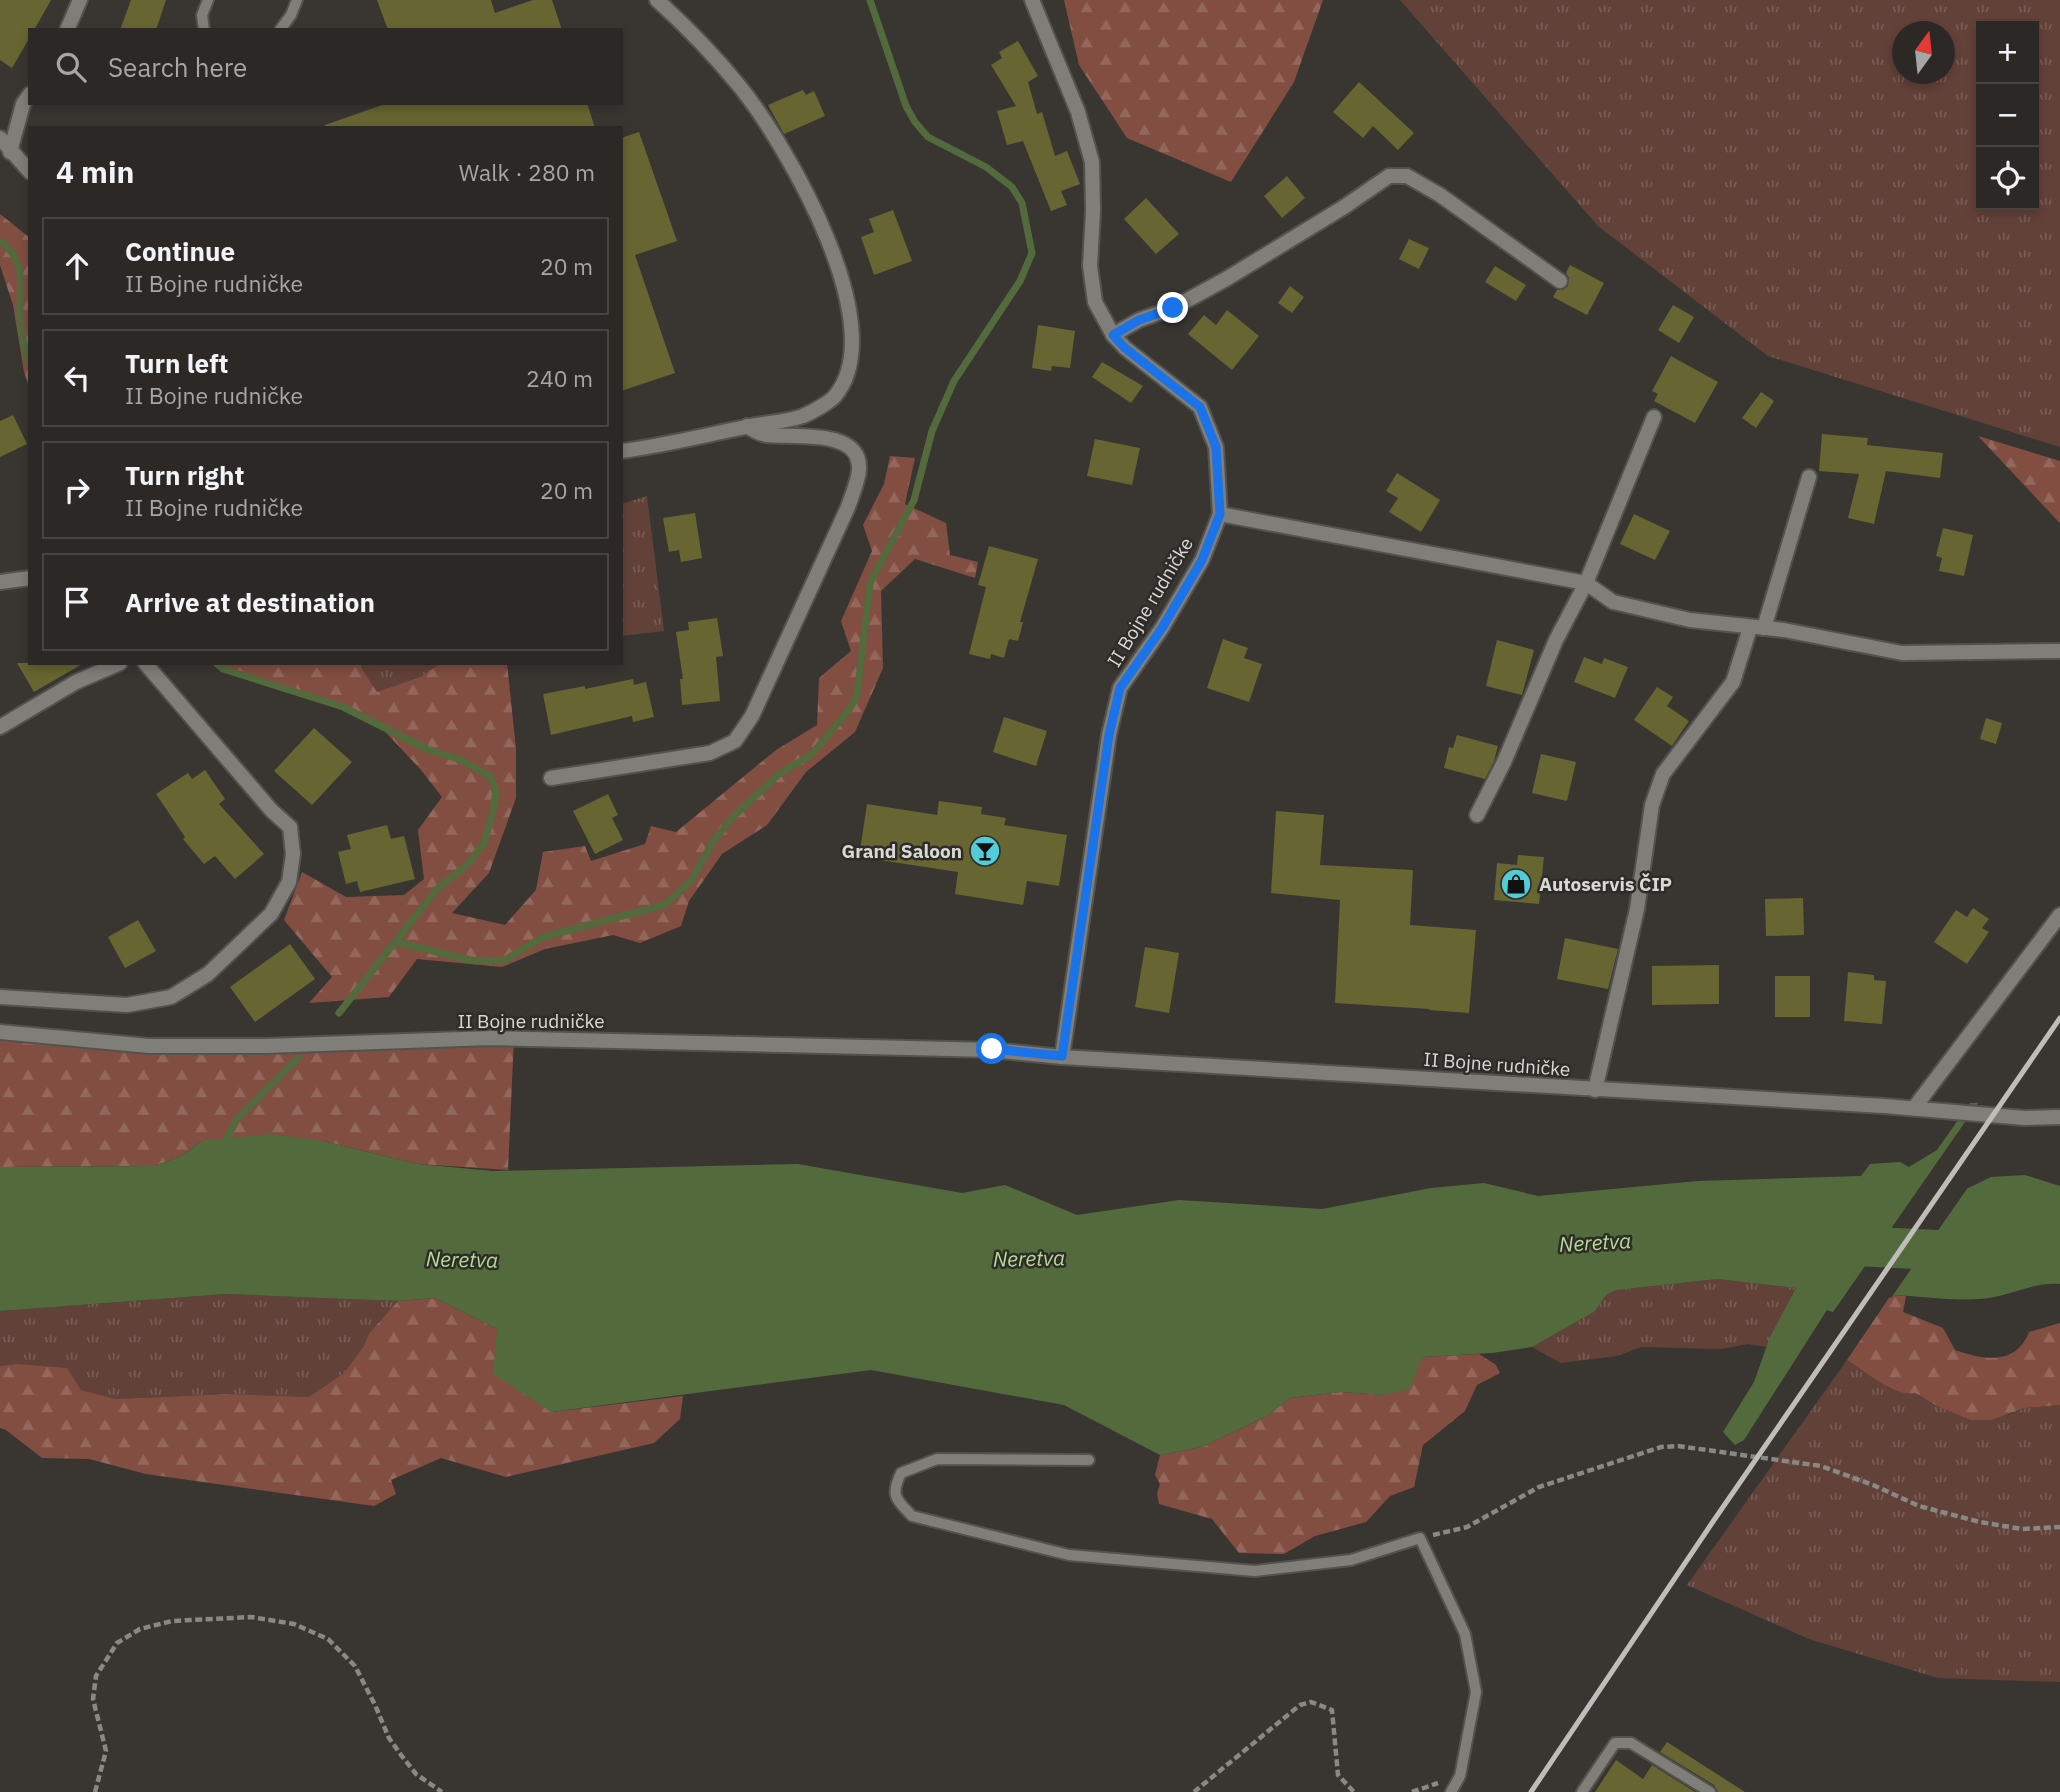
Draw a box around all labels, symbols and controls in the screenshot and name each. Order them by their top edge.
north arrow [1892,21,1955,84]
map controls [1976,21,2039,210]
button: + [1976,21,2039,84]
search box [28,28,623,105]
icon: search [52,48,90,86]
text: Search here [108,50,247,84]
button: − [1976,84,2039,147]
button: locate [1976,147,2039,210]
text: 4 min [56,152,134,191]
text: Walk · 280 m [459,157,595,187]
text: Continue [125,234,235,268]
icon: ahead [58,247,96,285]
text: 20 m [540,251,593,281]
text: II Bojne rudničke [125,268,303,298]
route end [1157,292,1188,323]
text: Turn left [125,346,228,380]
icon: left [58,359,96,397]
text: 240 m [526,363,593,393]
text: II Bojne rudničke [125,380,303,410]
text: Turn right [125,458,244,492]
icon: right [58,471,96,509]
text: 20 m [540,475,593,505]
text: II Bojne rudničke [125,492,303,522]
street label: II Bojne rudničke [1102,533,1198,671]
icon: arrive [58,583,96,621]
text: Arrive at destination [125,585,375,619]
bar icon: Grand Saloon [968,834,1002,868]
place label: Grand Saloon [842,839,962,863]
shop icon: Autoservis ČIP [1499,867,1533,901]
place label: Autoservis ČIP [1539,872,1672,896]
street label: II Bojne rudničke [457,1009,605,1033]
route start [976,1033,1007,1064]
street label: II Bojne rudničke [1423,1047,1571,1081]
water label: Neretva [1558,1226,1632,1258]
water label: Neretva [993,1243,1065,1273]
water label: Neretva [426,1244,498,1274]

